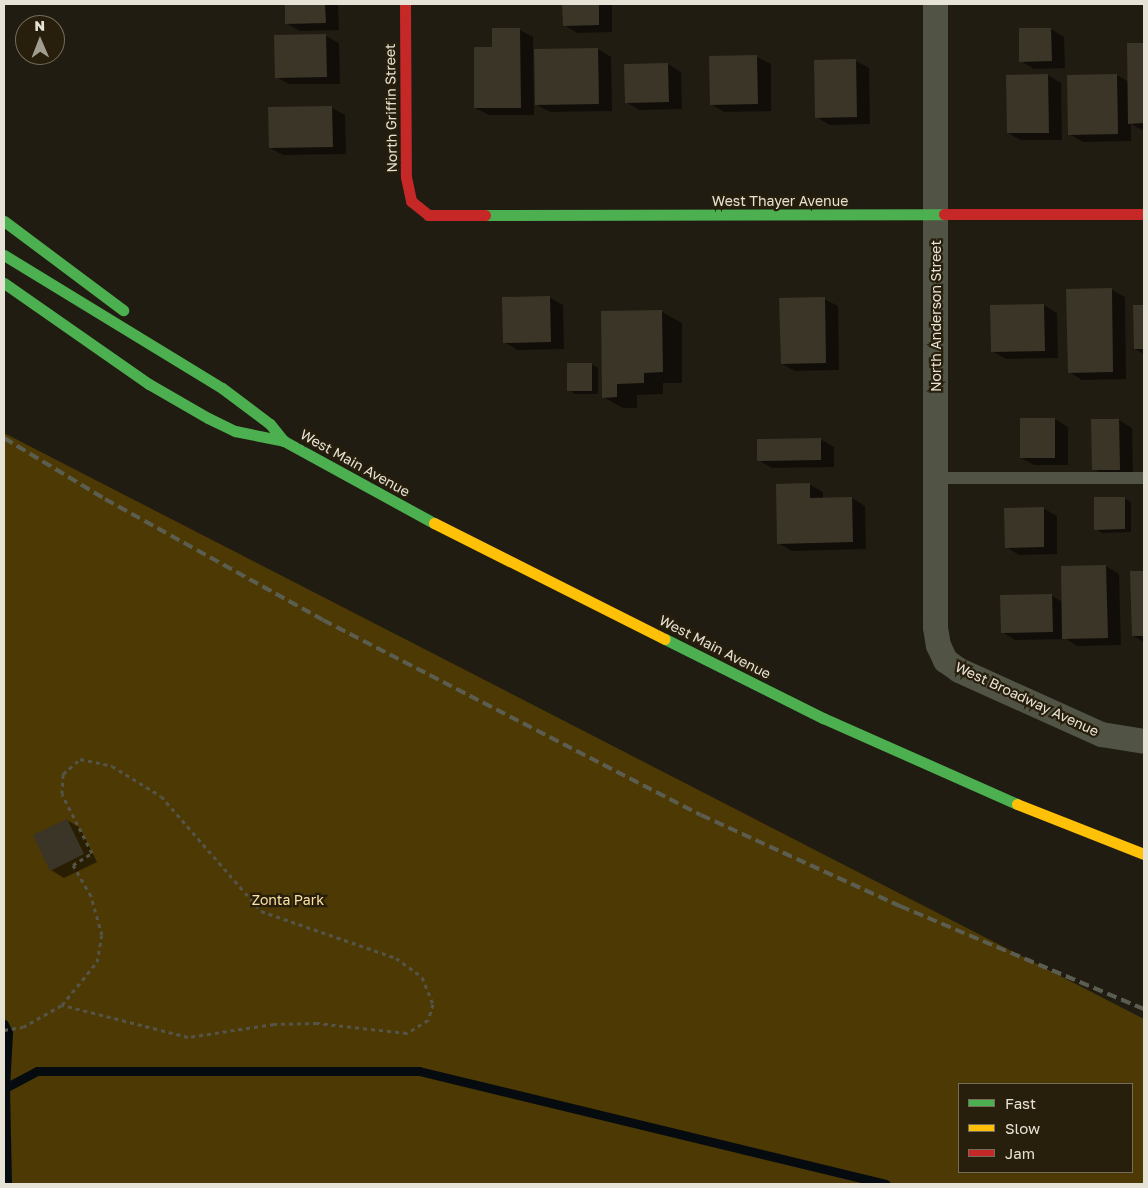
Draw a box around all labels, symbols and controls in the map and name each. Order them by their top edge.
north arrow [15,15,65,65]
text: N [34,17,45,34]
street label: North Griffin Street [381,43,401,173]
street label: West Thayer Avenue [712,193,848,209]
street label: North Anderson Street [928,240,944,392]
street label: West Main Avenue [297,426,413,500]
street label: West Main Avenue [657,612,773,682]
street label: West Broadway Avenue [952,658,1102,740]
park label: Zonta Park [252,892,324,908]
legend [958,1083,1133,1173]
text: Fast [1005,1094,1036,1112]
text: Slow [1005,1119,1040,1137]
text: Jam [1005,1144,1035,1162]

